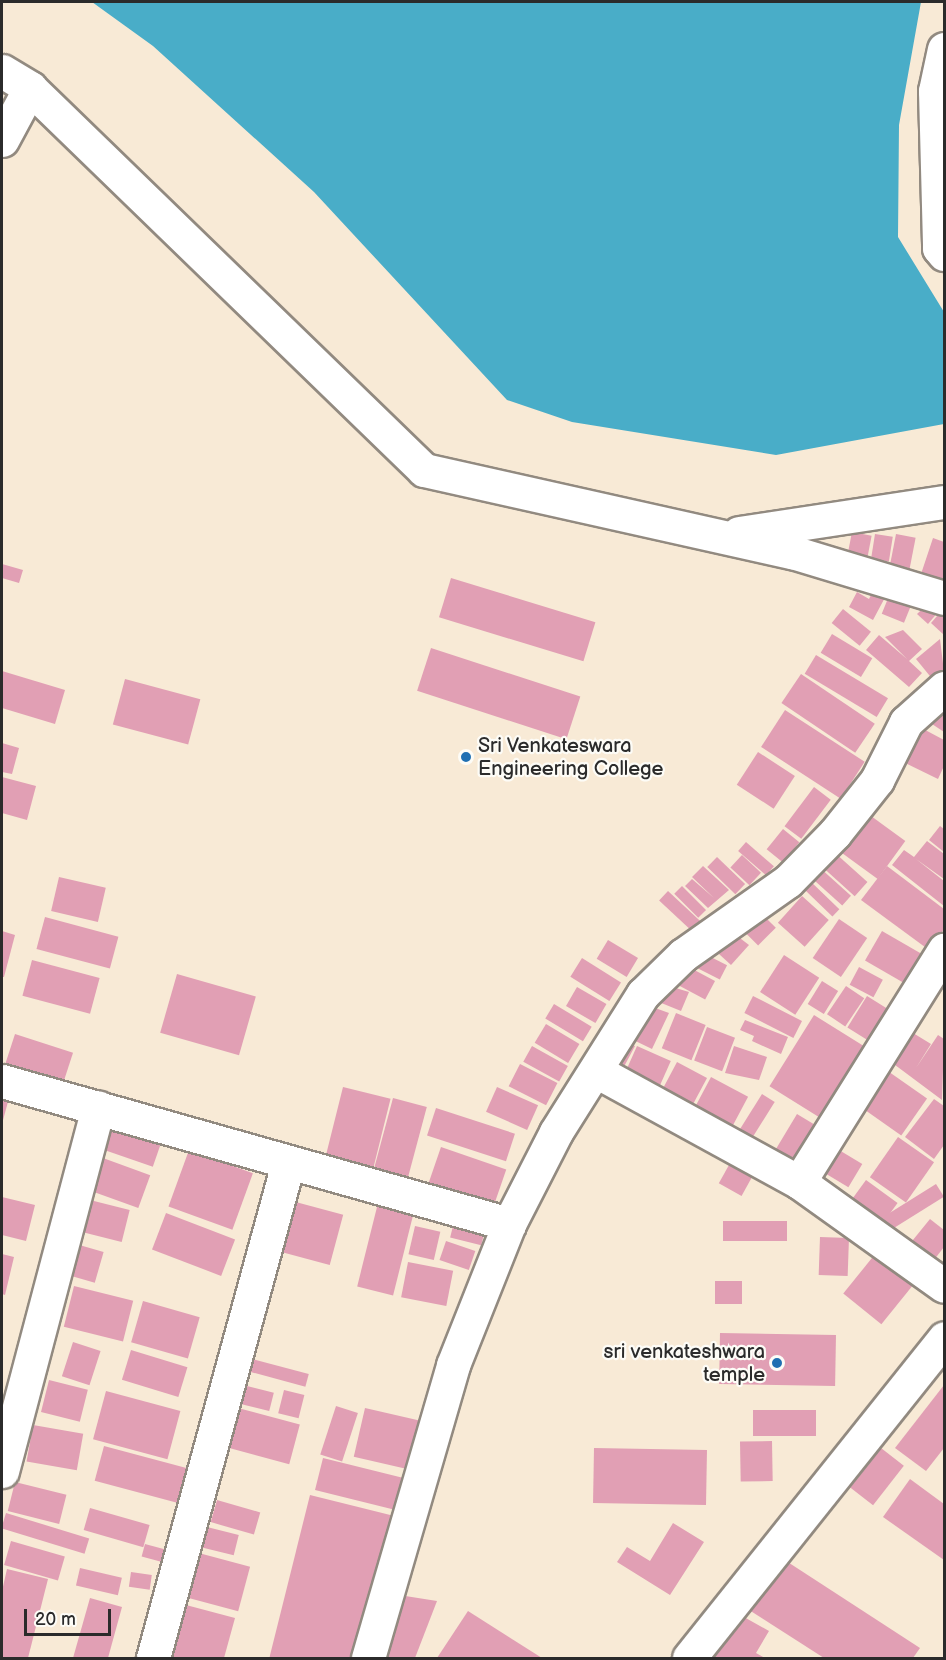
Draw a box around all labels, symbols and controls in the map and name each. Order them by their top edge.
place label: Sri Venkateswara Engineering College [478,734,663,781]
marker: Sri Venkateswara Engineering College [459,750,473,764]
place label: sri venkateshwara temple [604,1340,765,1387]
marker: sri venkateshwara temple [770,1356,784,1370]
scale bar [27,1597,114,1635]
text: 20 m [35,1609,76,1630]

